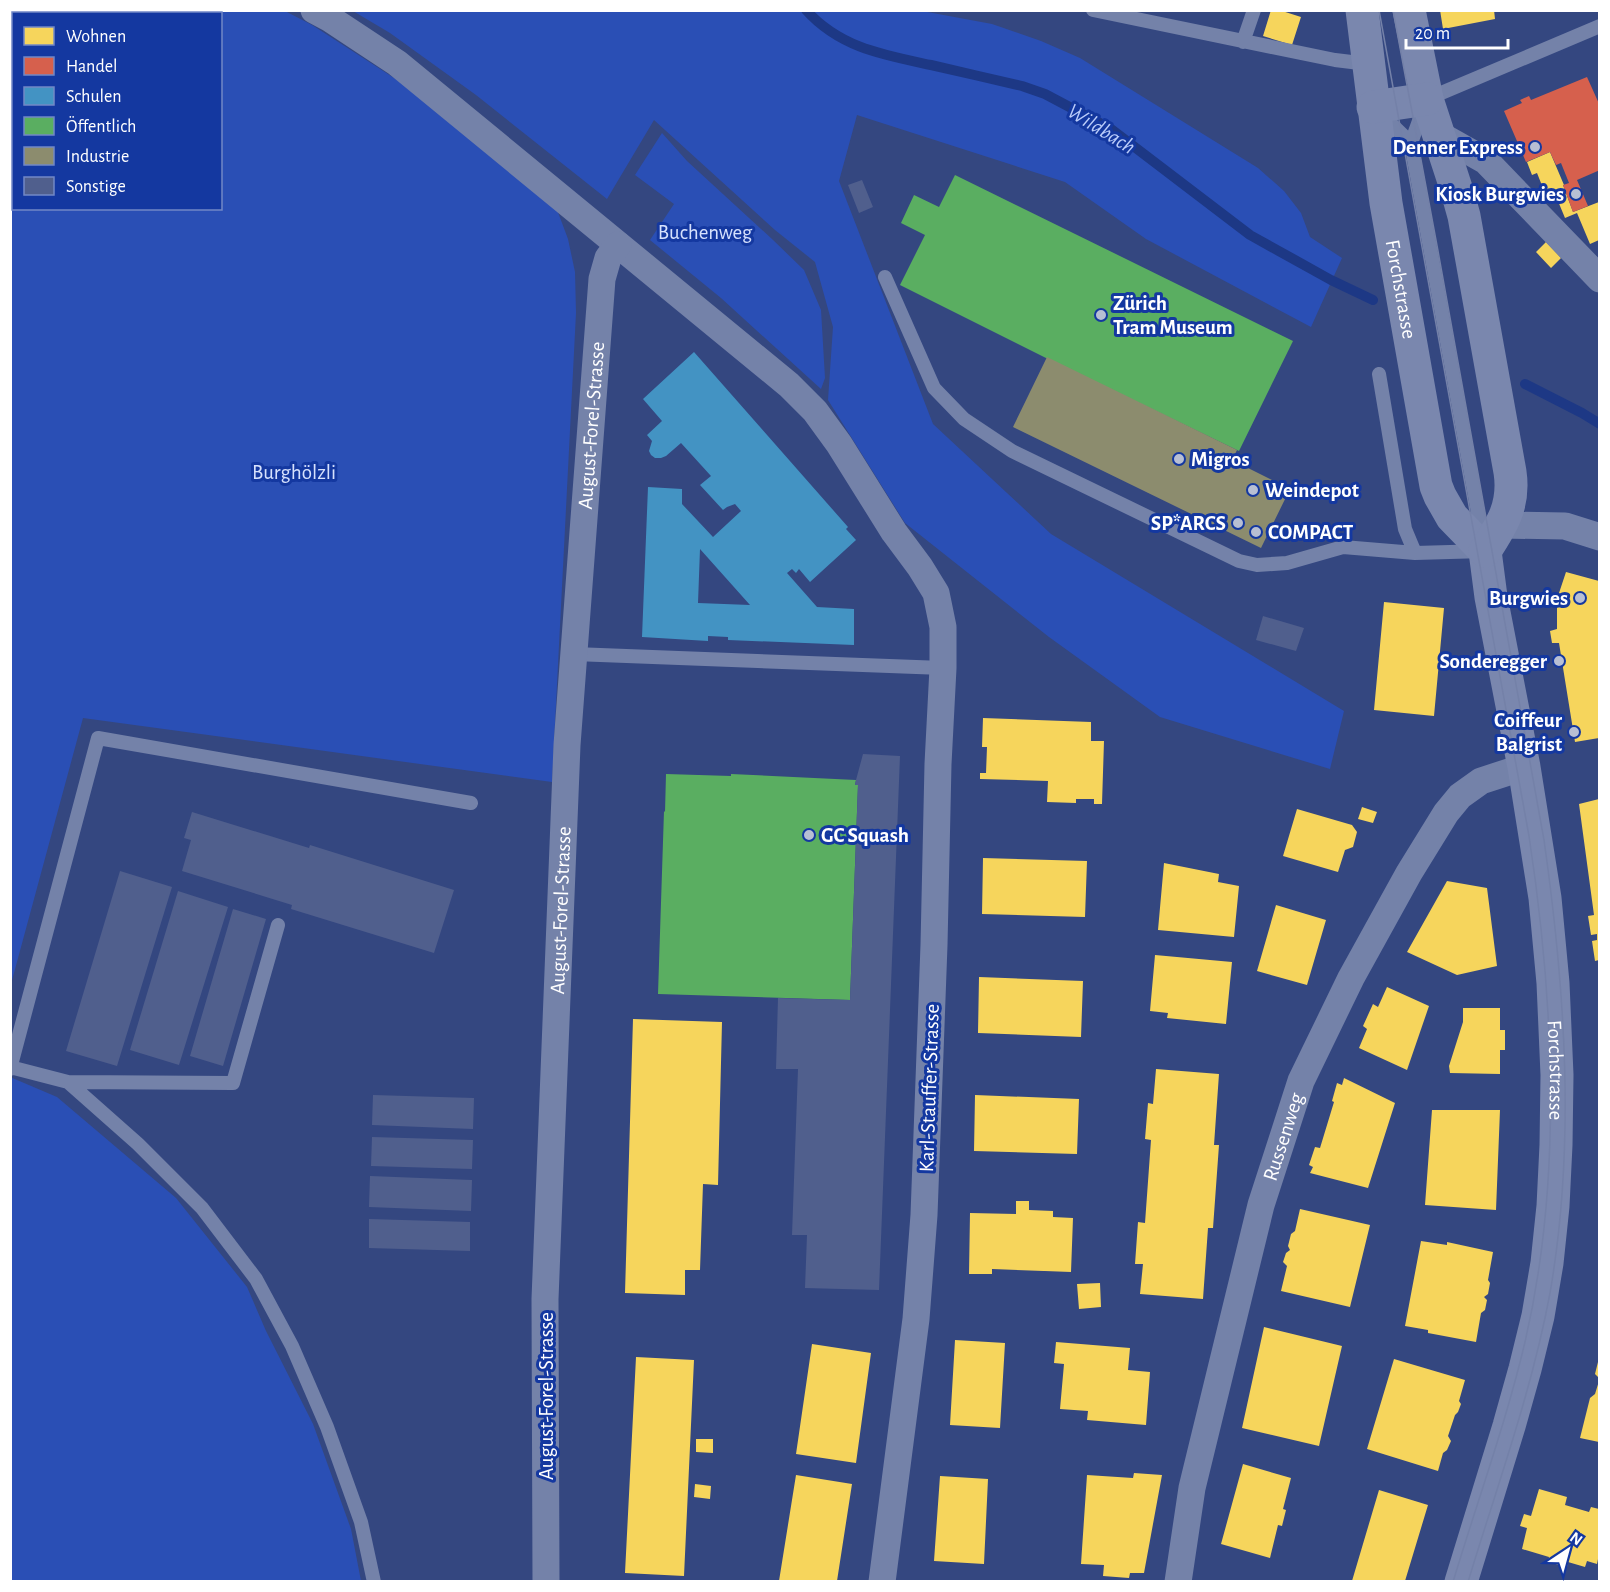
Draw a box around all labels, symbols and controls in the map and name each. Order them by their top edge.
legend [12,12,222,210]
scale bar [1406,12,1508,50]
text: 20 m [1415,25,1450,43]
text: Wohnen [66,28,126,46]
text: Handel [66,58,117,76]
text: Schulen [66,88,122,106]
water label: Wildbach [1064,99,1139,158]
text: Öffentlich [66,116,136,136]
place label: Denner Express [1392,137,1523,158]
marker: Denner Express [1528,140,1542,154]
text: Industrie [66,148,129,166]
text: Sonstige [66,178,126,196]
place label: Kiosk Burgwies [1435,184,1564,205]
marker: Kiosk Burgwies [1569,187,1583,201]
park label: Buchenweg [658,222,753,243]
street label: Forchstrasse [1382,238,1420,340]
place label: Zürich Tram Museum [1113,293,1233,338]
marker: Zürich Tram Museum [1094,308,1108,322]
street label: August-Forel-Strasse [575,341,608,510]
place label: Migros [1191,449,1249,470]
marker: Migros [1172,452,1186,466]
park label: Burghölzli [252,462,336,483]
place label: Weindepot [1265,480,1359,501]
marker: Weindepot [1246,483,1260,497]
place label: SP*ARCS [1151,513,1226,534]
marker: SP*ARCS [1231,516,1245,530]
place label: COMPACT [1268,522,1354,543]
marker: COMPACT [1249,525,1263,539]
place label: Burgwies [1489,588,1568,609]
marker: Burgwies [1573,591,1587,605]
place label: Sonderegger [1439,651,1548,672]
marker: Sonderegger [1552,654,1566,668]
place label: Coiffeur Balgrist [1494,710,1563,755]
marker: Coiffeur Balgrist [1567,725,1581,739]
place label: GC Squash [821,825,909,846]
street label: August-Forel-Strasse [547,826,575,995]
marker: GC Squash [802,828,816,842]
street label: Karl-Stauffer-Strasse [916,1003,943,1173]
street label: Forchstrasse [1544,1020,1567,1120]
street label: Russenweg [1259,1090,1308,1184]
street label: August-Forel-Strasse [536,1312,557,1480]
north arrow [1538,1520,1598,1580]
text: N [1567,1529,1585,1548]

